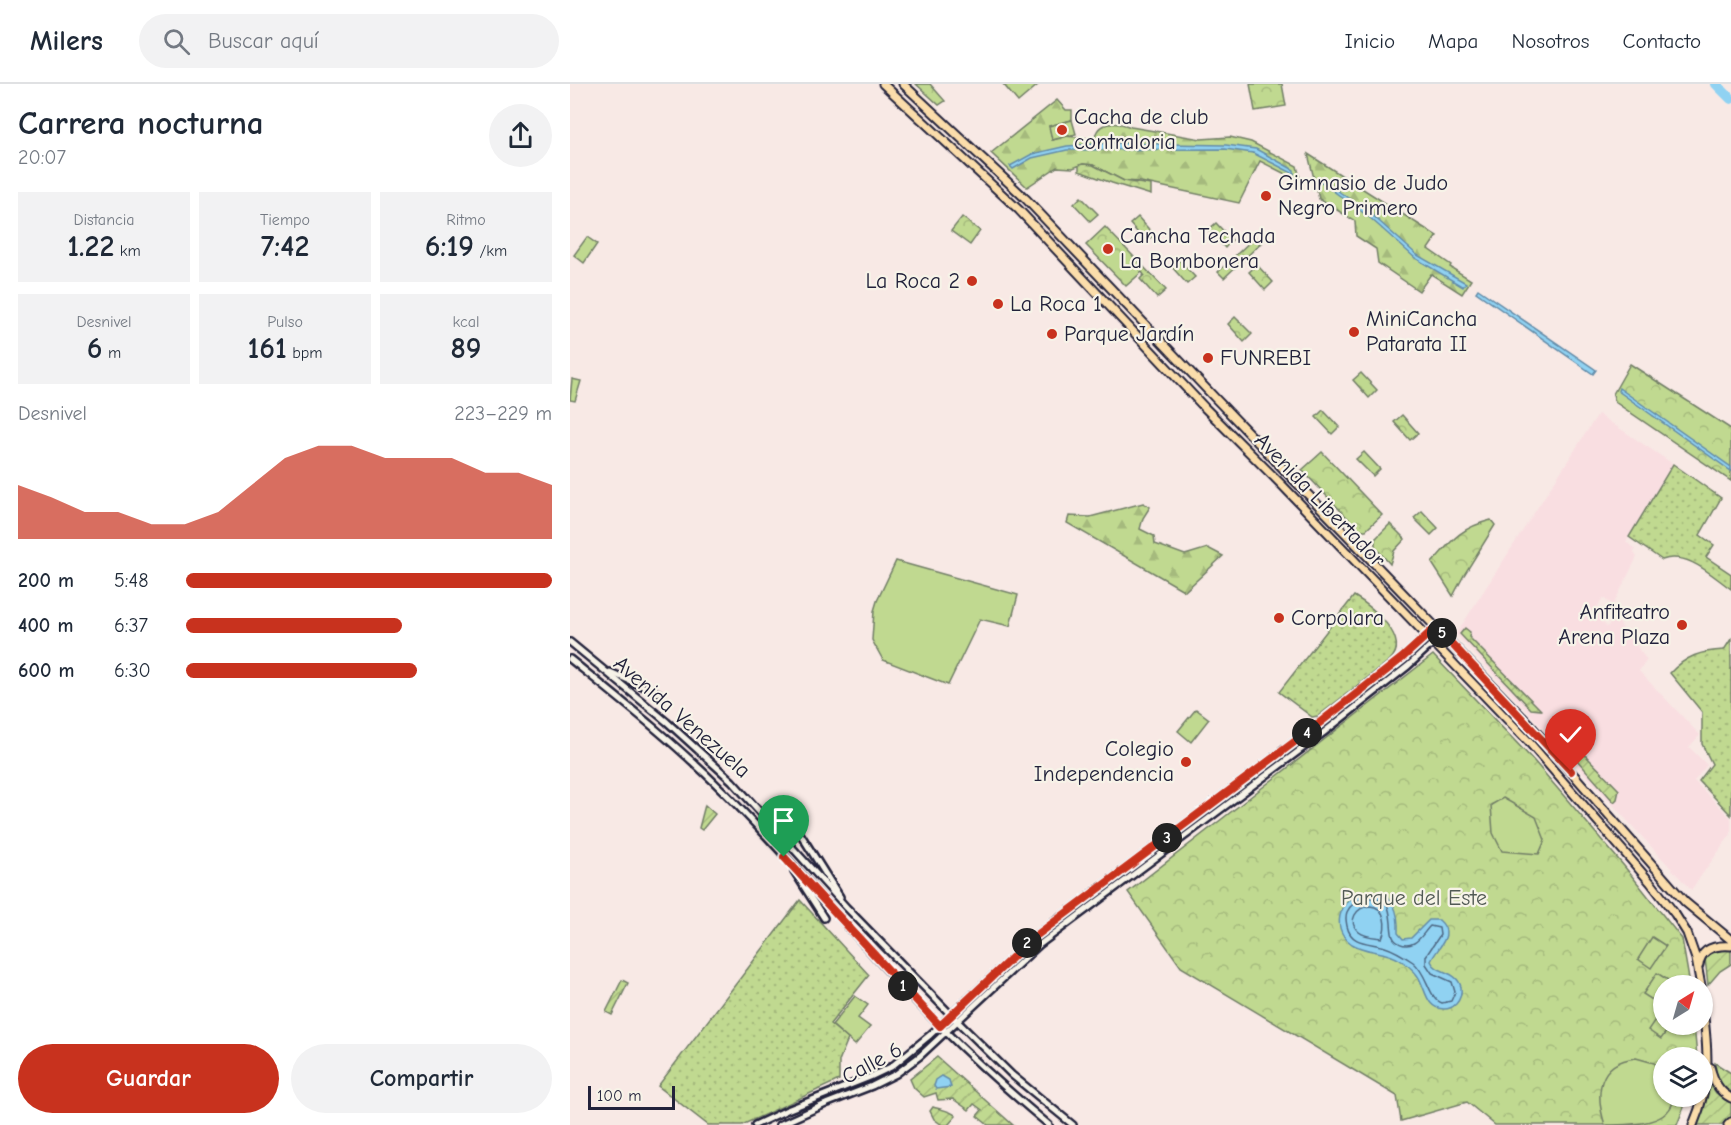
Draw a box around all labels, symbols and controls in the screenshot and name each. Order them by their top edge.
search box [139,14,559,68]
text: Milers [30,25,103,57]
icon: search [160,25,193,58]
text: Buscar aquí [208,28,319,54]
text: Inicio [1344,29,1395,53]
text: Mapa [1428,29,1478,53]
text: Nosotros [1511,29,1590,53]
text: Contacto [1623,29,1701,53]
text: Carrera nocturna [18,104,264,142]
button: share [489,104,552,167]
place label: Cacha de club contraloria [1074,104,1208,155]
marker: Cacha de club contraloria [1055,123,1069,137]
text: 20:07 [18,146,66,169]
place label: Gimnasio de Judo Negro Primero [1278,170,1448,221]
marker: Gimnasio de Judo Negro Primero [1259,189,1273,203]
text: Distancia [73,211,135,229]
text: Tiempo [260,211,310,229]
text: Ritmo [446,211,486,229]
place label: Cancha Techada La Bombonera [1120,223,1276,274]
text: 1.22 [67,229,114,264]
text: 7:42 [261,229,309,264]
text: 6:19 [425,229,474,264]
text: km [114,242,141,260]
text: /km [474,242,507,260]
marker: Cancha Techada La Bombonera [1101,242,1115,256]
place label: La Roca 2 [865,268,960,294]
marker: La Roca 2 [965,274,979,288]
place label: La Roca 1 [1010,291,1102,317]
marker: La Roca 1 [991,297,1005,311]
place label: MiniCancha Patarata II [1366,306,1477,357]
text: Desnivel [76,313,132,331]
text: Pulso [267,313,303,331]
text: kcal [453,313,479,331]
place label: Parque Jardín [1064,321,1194,347]
marker: MiniCancha Patarata II [1347,325,1361,339]
marker: Parque Jardín [1045,327,1059,341]
text: 6 [87,331,103,366]
text: 161 [248,331,287,366]
text: 89 [450,331,482,366]
text: m [103,344,121,362]
text: bpm [287,344,322,362]
place label: FUNREBI [1220,345,1311,371]
marker: FUNREBI [1201,351,1215,365]
text: Desnivel [18,402,87,425]
text: 223–229 m [454,402,552,425]
street label: Avenida Libertador [1249,427,1391,573]
text: 200 m [18,569,74,592]
text: 5:48 [114,569,148,592]
place label: Anfiteatro Arena Plaza [1558,599,1670,650]
place label: Corpolara [1291,605,1384,631]
marker: Corpolara [1272,611,1286,625]
text: 400 m [18,614,73,637]
text: 6:37 [114,614,148,637]
pin: 5 [1427,618,1457,648]
marker: Anfiteatro Arena Plaza [1675,618,1689,632]
text: 5 [1438,624,1446,642]
street label: Avenida Venezuela [608,651,756,783]
text: 600 m [18,659,74,682]
text: 6:30 [114,659,151,682]
pin [1545,709,1596,771]
pin: 4 [1292,718,1322,748]
icon: check [1554,718,1587,751]
text: 4 [1303,724,1311,742]
place label: Colegio Independencia [1034,736,1174,787]
marker: Colegio Independencia [1179,755,1193,769]
pin [758,795,809,857]
icon: arrive [767,804,800,837]
pin: 3 [1152,823,1182,853]
text: 3 [1163,829,1171,847]
park label: Parque del Este [1341,885,1487,911]
pin: 2 [1012,928,1042,958]
text: 2 [1023,934,1031,952]
pin: 1 [888,971,918,1001]
north arrow [1653,975,1713,1035]
map controls [1653,975,1713,1107]
text: 1 [900,977,906,995]
street label: Calle 6 [837,1036,907,1090]
button: Guardar [18,1044,279,1113]
button: Compartir [291,1044,552,1113]
button: layers [1653,1047,1713,1107]
scale bar [588,1083,675,1110]
text: 100 m [597,1087,641,1105]

